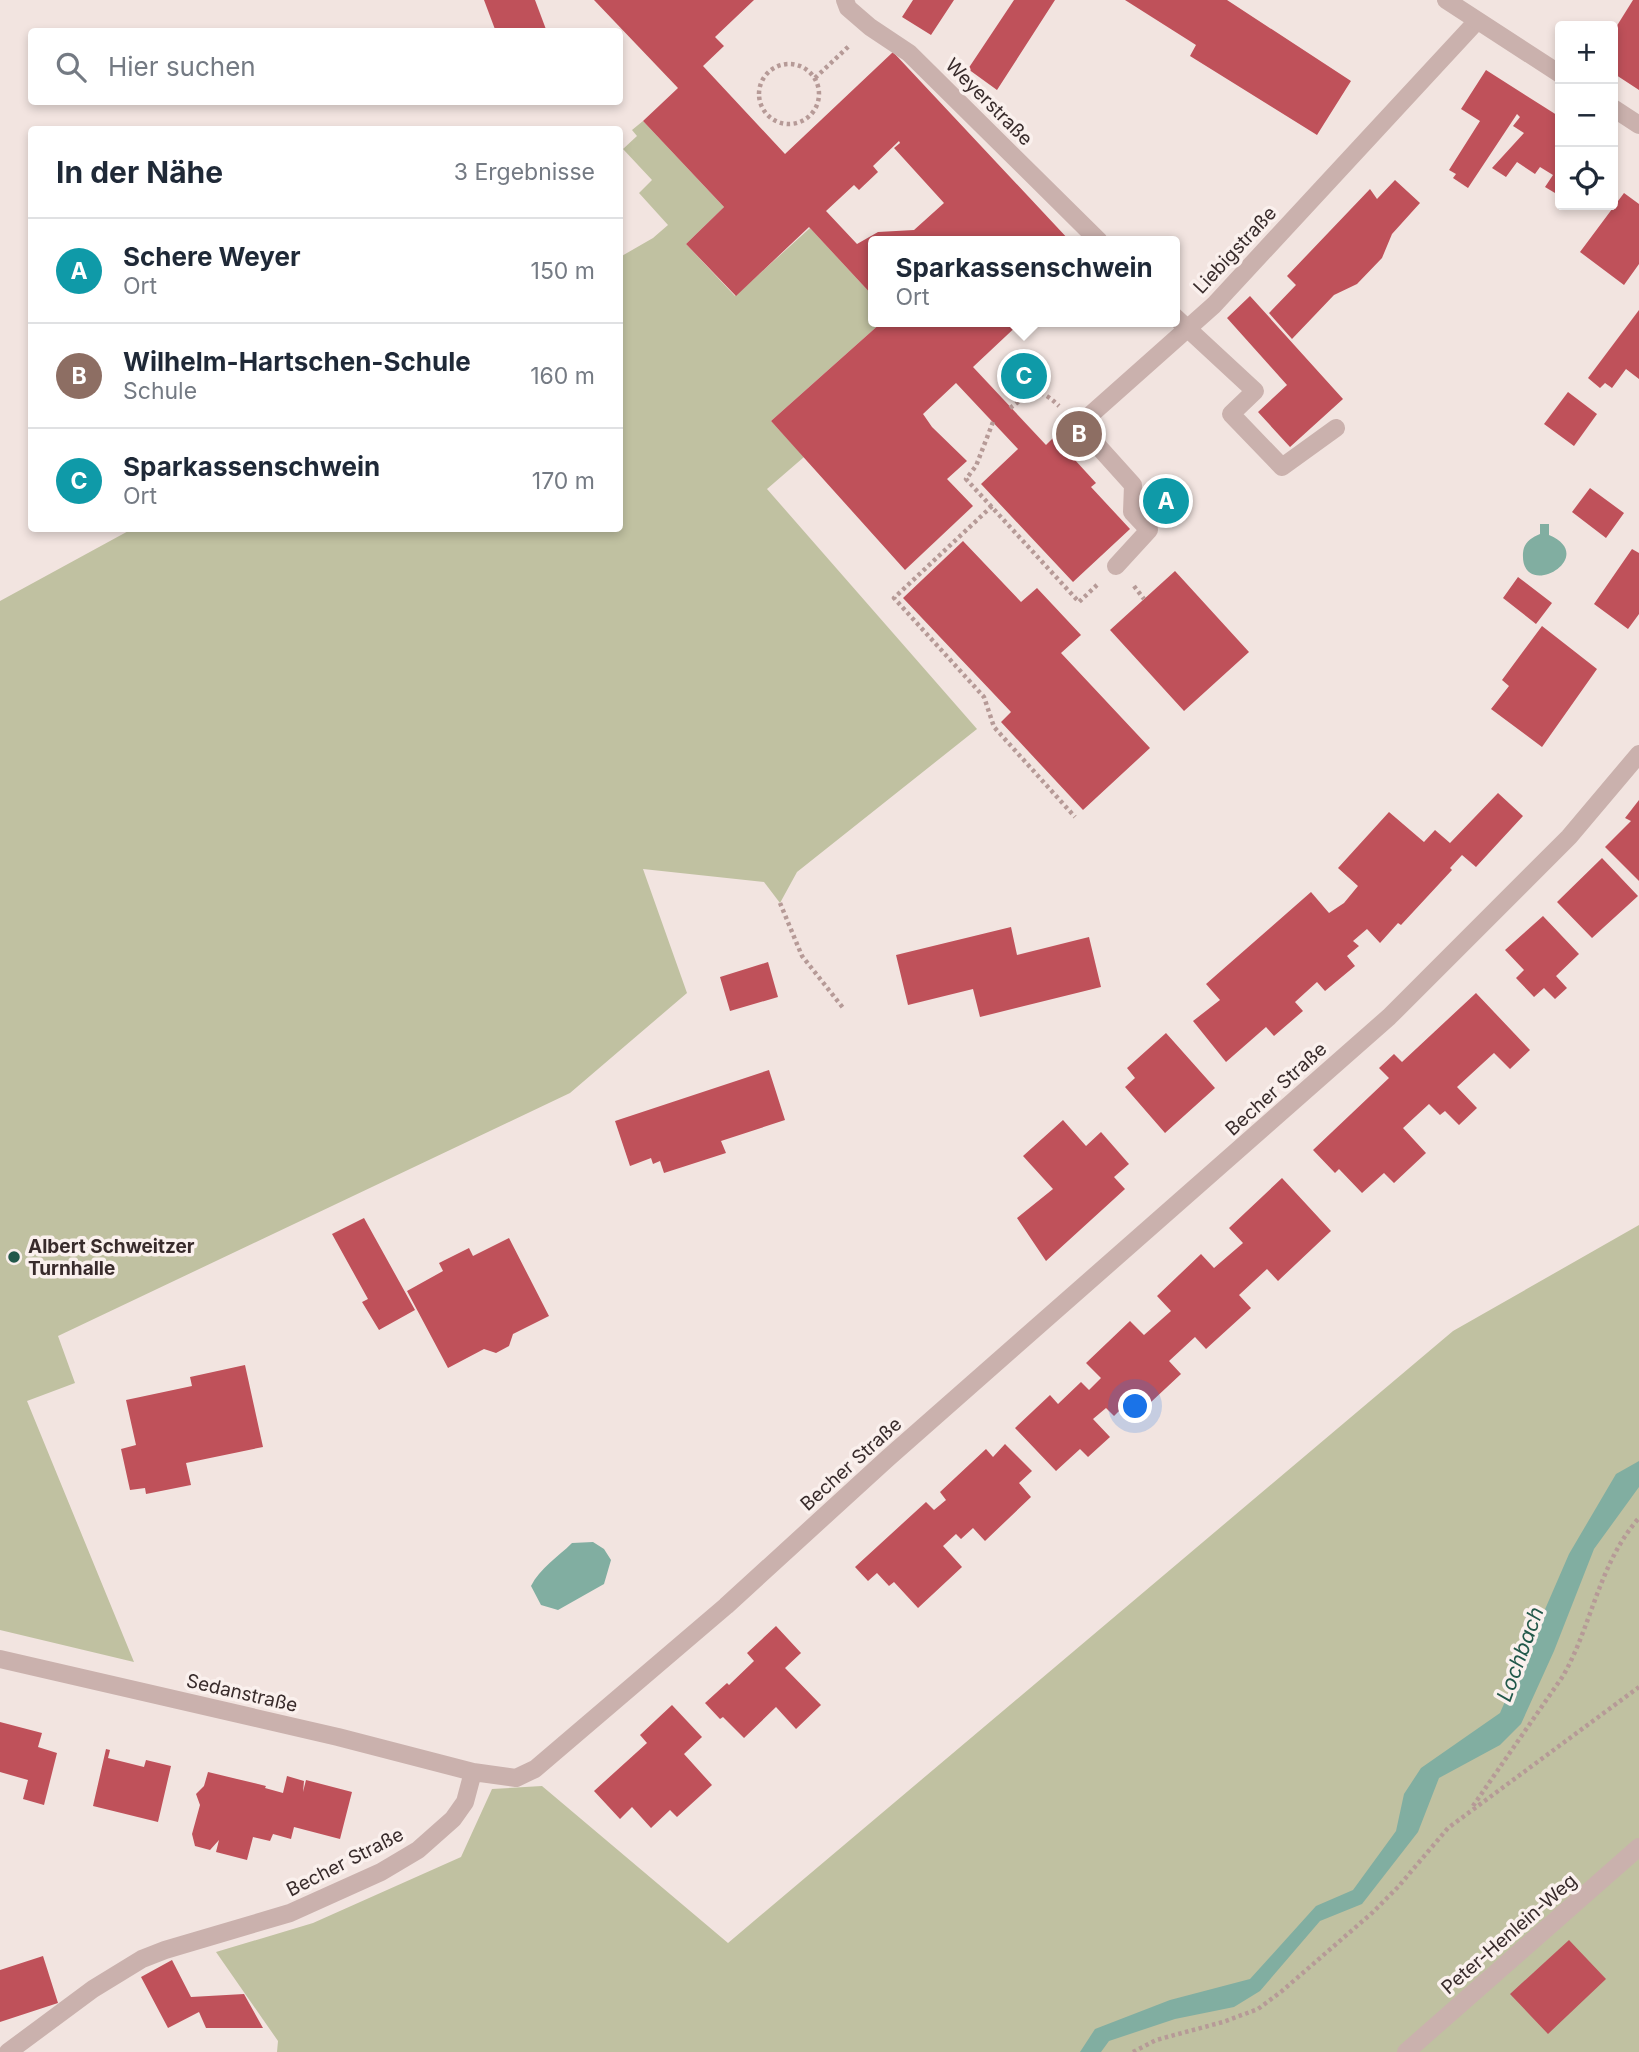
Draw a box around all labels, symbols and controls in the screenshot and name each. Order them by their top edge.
map controls [1555,21,1618,210]
button: + [1555,21,1618,84]
search box [28,28,623,105]
icon: search [52,48,90,86]
text: Hier suchen [108,51,256,82]
street label: Weyerstraße [941,54,1037,150]
button: − [1555,84,1618,147]
button: locate [1555,147,1618,210]
text: In der Nähe [56,154,223,190]
text: 3 Ergebnisse [454,158,595,186]
street label: Liebigstraße [1189,202,1281,298]
popup [868,236,1180,327]
text: Schere Weyer [123,241,301,272]
text: Sparkassenschwein [895,252,1153,283]
text: A [70,257,88,285]
text: 150 m [531,257,595,285]
text: Ort [123,272,157,300]
text: Ort [895,283,930,311]
text: Wilhelm-Hartschen-Schule [123,346,471,377]
pin: C [1001,350,1047,402]
text: B [71,362,87,390]
text: 160 m [530,362,595,390]
text: Schule [123,377,197,405]
pin: B [1056,408,1102,460]
text: Sparkassenschwein [123,451,380,482]
text: C [70,467,88,495]
text: 170 m [532,467,595,495]
pin: A [1143,475,1189,527]
text: Ort [123,482,157,510]
street label: Becher Straße [1221,1038,1331,1140]
place label: Albert Schweitzer Turnhalle [28,1235,195,1280]
marker: Albert Schweitzer Turnhalle [6,1249,22,1265]
your location [1118,1389,1152,1423]
street label: Becher Straße [796,1413,906,1515]
water label: Lochbach [1491,1603,1549,1705]
street label: Sedanstraße [184,1669,300,1717]
street label: Becher Straße [283,1823,407,1901]
street label: Peter-Henlein-Weg [1437,1869,1581,1999]

